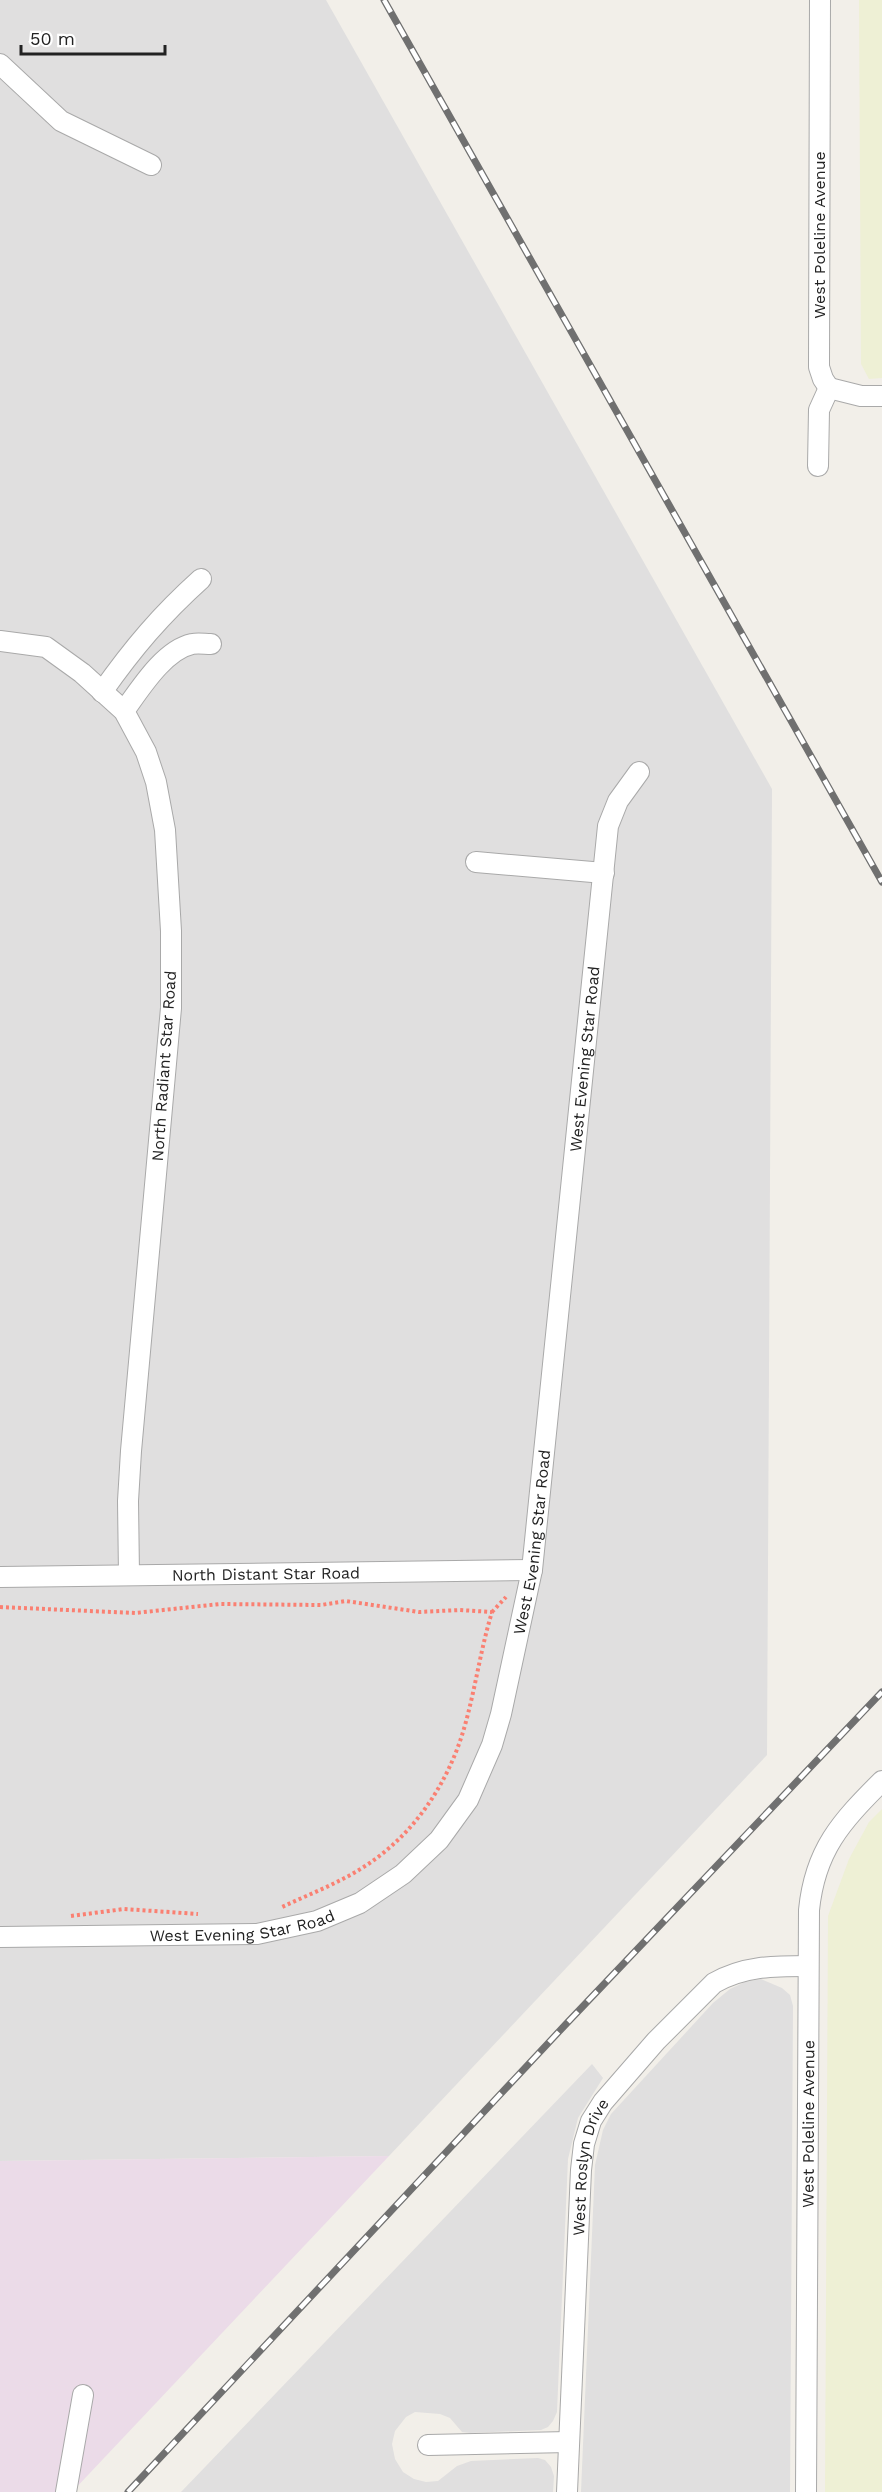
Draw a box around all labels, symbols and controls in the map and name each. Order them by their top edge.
scale bar [21,18,165,56]
text: 50 m [30,28,75,49]
street label: West Poleline Avenue [810,151,829,319]
street label: West Evening Star Road [565,965,603,1153]
street label: North Radiant Star Road [148,970,180,1162]
street label: West Evening Star Road [509,1449,554,1636]
street label: North Distant Star Road [172,1563,360,1584]
street label: West Evening Star Road [149,1905,337,1945]
street label: West Poleline Avenue [798,2040,818,2208]
street label: West Roslyn Drive [569,2095,612,2236]

